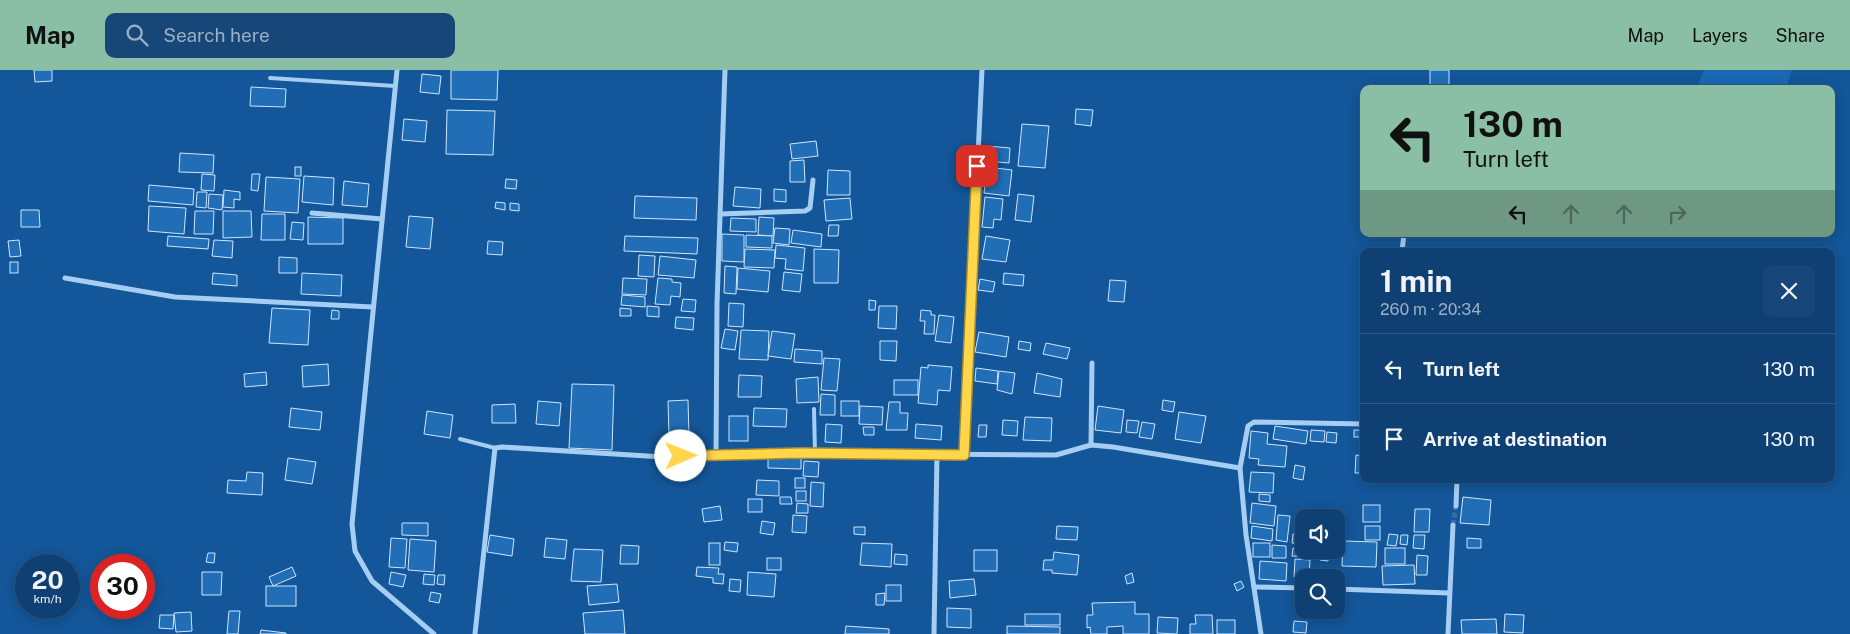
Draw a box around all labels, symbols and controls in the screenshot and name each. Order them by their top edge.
search box [105,13,455,58]
text: Map [25,21,75,49]
icon: search [123,21,151,49]
text: Search here [163,24,270,46]
text: Map [1628,25,1664,46]
text: Layers [1692,25,1748,46]
text: Share [1776,25,1825,46]
text: 130 m [1463,104,1563,145]
icon: left [1380,105,1445,170]
pin [956,145,998,187]
text: Turn left [1463,146,1549,172]
icon: arrive [963,152,991,180]
icon: left [1504,200,1532,228]
icon: ahead [1557,200,1585,228]
icon: ahead [1610,200,1638,228]
icon: right [1663,200,1691,228]
text: 1 min [1380,263,1452,299]
button: close [1763,265,1815,317]
text: 260 m · 20:34 [1380,300,1481,319]
icon: left [1380,355,1408,383]
text: Turn left [1423,358,1500,380]
text: 130 m [1763,358,1815,380]
icon: arrive [1380,425,1408,453]
text: Arrive at destination [1423,428,1607,450]
text: 130 m [1763,428,1815,450]
position arrow [654,429,706,481]
map controls [1295,509,1345,619]
button: sound [1295,509,1345,559]
speed limit sign: 30 [90,554,155,619]
text: 20 [32,565,64,595]
button: search [1295,569,1345,619]
text: km/h [33,592,62,606]

